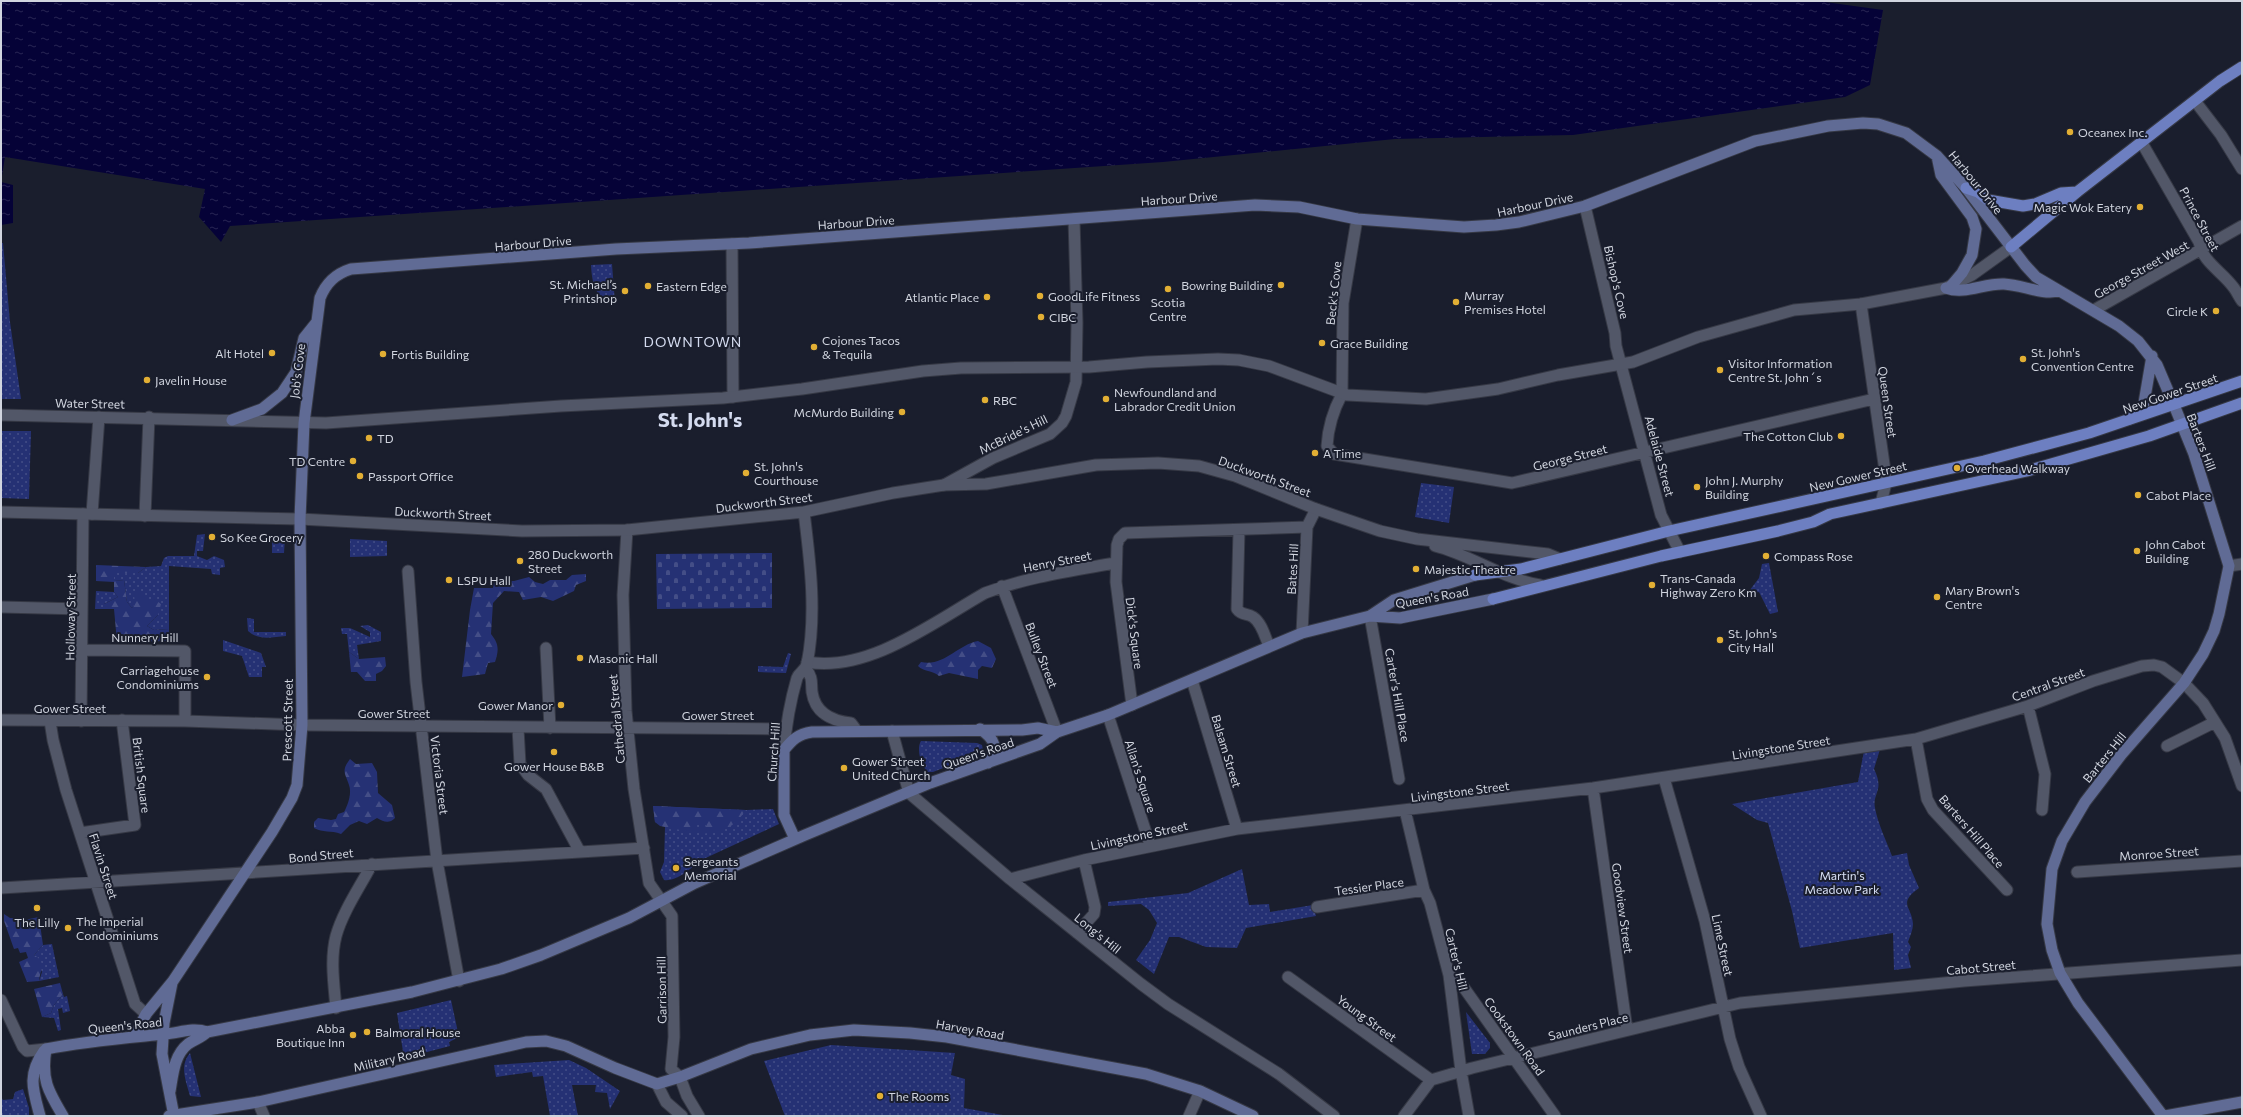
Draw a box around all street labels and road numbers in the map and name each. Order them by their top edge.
street label: Harbour Drive [1946,148,2006,216]
street label: Prince Street [2177,184,2223,254]
street label: Harbour Drive [1140,188,1218,208]
street label: Harbour Drive [1496,189,1574,219]
street label: Harbour Drive [817,212,895,232]
street label: Harbour Drive [494,233,572,253]
street label: George Street West [2091,237,2191,301]
street label: Bishop's Cove [1602,244,1632,320]
street label: Beck's Cove [1323,260,1343,326]
street label: Job's Cove [287,343,308,399]
street label: Queen Street [1876,365,1900,439]
street label: New Gower Street [2121,370,2219,416]
street label: Water Street [55,395,125,411]
street label: McBride's Hill [976,411,1050,457]
street label: Barters Hill [2185,411,2219,473]
street label: Adelaide Street [1642,414,1678,498]
street label: George Street [1531,441,1609,473]
street label: Duckworth Street [1217,453,1313,499]
street label: New Gower Street [1808,458,1908,494]
street label: Duckworth Street [715,489,813,515]
street label: Duckworth Street [394,503,492,523]
street label: Bates Hill [1284,543,1300,595]
street label: Henry Street [1022,547,1092,574]
street label: Holloway Street [62,573,78,661]
street label: Queen's Road [1394,584,1470,610]
street label: Dick's Square [1124,596,1146,670]
street label: Bulley Street [1023,620,1061,690]
street label: Nunnery Hill [111,630,179,644]
street label: Carter's Hill Place [1383,647,1413,743]
street label: Central Street [2010,664,2086,704]
street label: Cathedral Street [605,674,627,764]
street label: Prescott Street [279,678,295,762]
street label: Gower Street [34,701,106,715]
street label: Gower Street [358,706,430,720]
street label: Gower Street [682,708,754,722]
street label: Balsam Street [1209,713,1245,789]
street label: Church Hill [764,722,782,782]
street label: Barters Hill [2080,729,2128,785]
street label: Livingstone Street [1731,732,1831,762]
street label: Queen's Road [941,734,1015,772]
street label: Victoria Street [428,735,452,815]
street label: British Square [130,736,154,814]
street label: Allan's Square [1123,738,1159,814]
street label: Livingstone Street [1410,778,1510,804]
street label: Barters Hill Place [1937,792,2007,870]
street label: Livingstone Street [1089,818,1189,852]
street label: Flavin Street [87,831,121,901]
street label: Monroe Street [2119,843,2199,863]
street label: Bond Street [288,845,354,865]
street label: Goodview Street [1610,862,1636,954]
street label: Tessier Place [1334,874,1404,898]
street label: Long's Hill [1072,910,1124,956]
street label: Lime Street [1710,913,1736,977]
street label: Carter's Hill [1443,926,1471,992]
street label: Garrison Hill [653,956,669,1024]
street label: Cabot Street [1946,957,2016,977]
street label: Young Street [1334,992,1400,1044]
street label: Cookstown Road [1482,994,1548,1078]
street label: Saunders Place [1547,1009,1629,1043]
street label: Queen's Road [87,1014,163,1036]
street label: Harvey Road [935,1016,1005,1042]
street label: Military Road [352,1044,426,1074]

